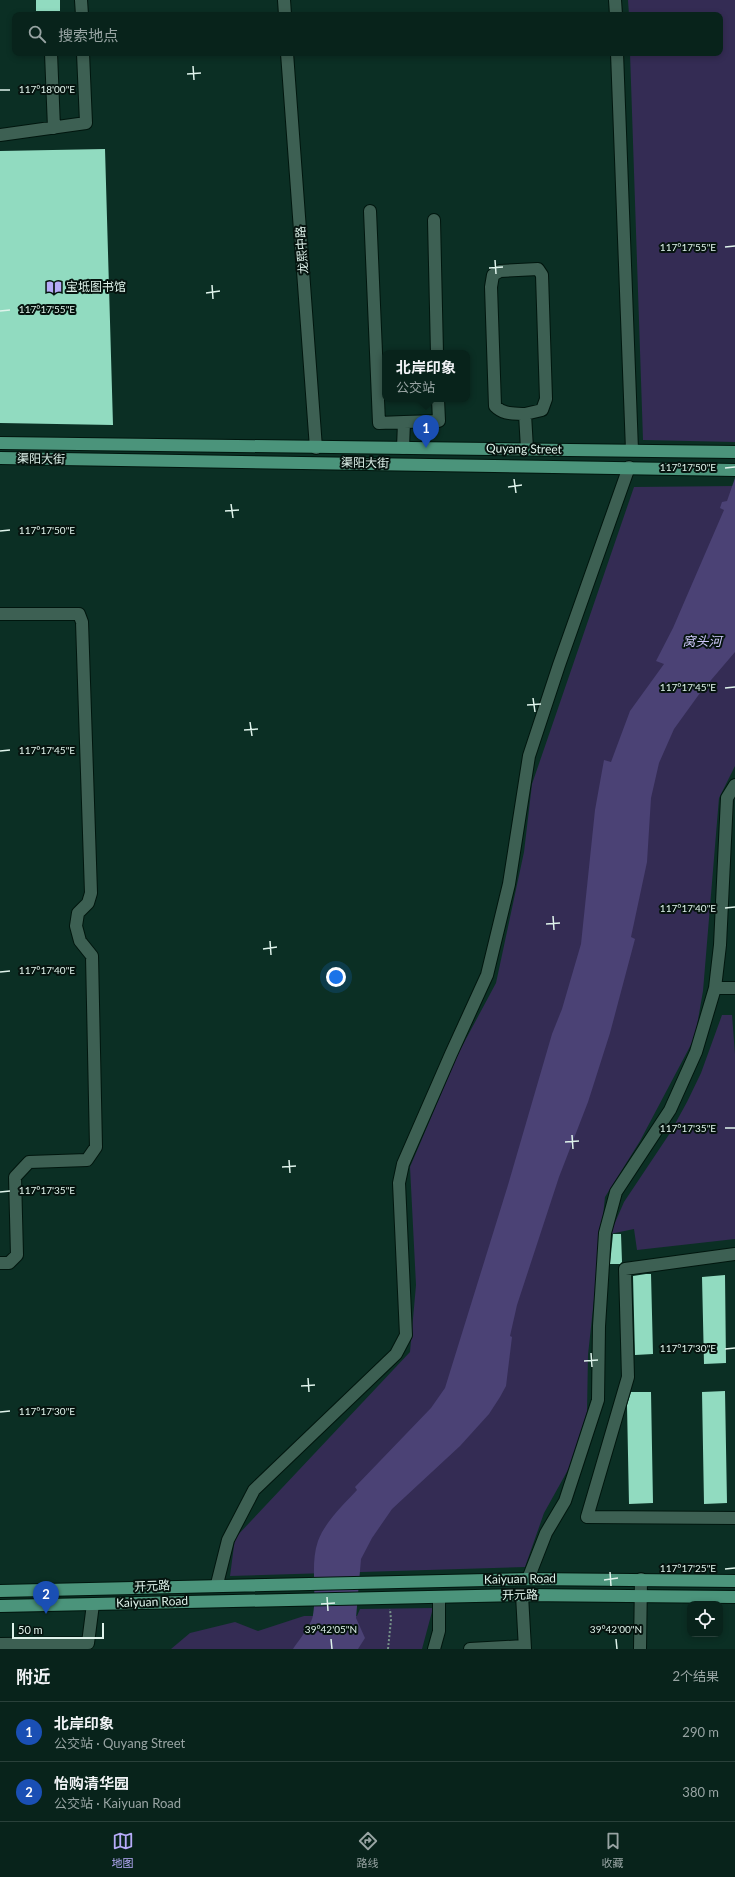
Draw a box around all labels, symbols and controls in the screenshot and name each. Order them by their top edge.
search box [12,12,723,56]
icon: search [26,23,48,45]
text: 搜索地点 [58,26,118,44]
text: 117°18'00"E [19,83,75,95]
street label: 龙熙中路 [292,226,311,275]
text: 117°17'55"E [660,241,716,253]
library icon: 宝坻图书馆 [45,278,63,296]
place label: 宝坻图书馆 [66,279,126,294]
text: 117°17'55"E [19,303,75,315]
popup [382,350,470,402]
text: 北岸印象 [396,358,456,376]
text: 公交站 [396,379,435,395]
pin: 1 [413,415,439,448]
street label: Quyang Street [486,440,563,457]
street label: 渠阳大街 [17,451,65,466]
street label: 渠阳大街 [341,455,389,470]
text: 117°17'50"E [660,461,716,473]
text: 117°17'50"E [19,524,75,536]
water label: 窝头河 [682,633,724,649]
text: 117°17'45"E [660,681,716,693]
text: 117°17'45"E [19,744,75,756]
text: 117°17'40"E [660,902,716,914]
text: 117°17'40"E [19,964,75,976]
your location [326,967,346,987]
text: 117°17'35"E [660,1122,716,1134]
text: 117°17'35"E [19,1184,75,1196]
text: 117°17'30"E [660,1342,716,1354]
text: 117°17'30"E [19,1405,75,1417]
text: 117°17'25"E [660,1562,716,1574]
street label: Kaiyuan Road [484,1570,556,1587]
street label: 开元路 [134,1577,170,1594]
pin: 2 [33,1581,59,1614]
street label: 开元路 [502,1587,538,1602]
street label: Kaiyuan Road [116,1593,188,1610]
map controls [687,1601,723,1637]
button: locate [687,1601,723,1637]
scale bar [12,1621,104,1640]
text: 50 m [18,1623,43,1636]
text: 39°42'05"N [305,1623,357,1635]
text: 39°42'00"N [590,1623,642,1635]
text: 附近 [16,1666,50,1687]
text: 2个结果 [672,1668,719,1684]
text: 北岸印象 [54,1714,114,1732]
text: 1 [25,1724,33,1740]
text: 290 m [682,1724,719,1740]
text: 公交站 · Quyang Street [54,1735,185,1751]
text: 怡购清华园 [54,1774,129,1792]
text: 2 [25,1784,33,1800]
text: 380 m [682,1784,719,1800]
text: 公交站 · Kaiyuan Road [54,1795,181,1811]
tab: 地图 [112,1830,134,1870]
tab: 路线 [357,1830,379,1870]
tab: 收藏 [602,1830,624,1870]

